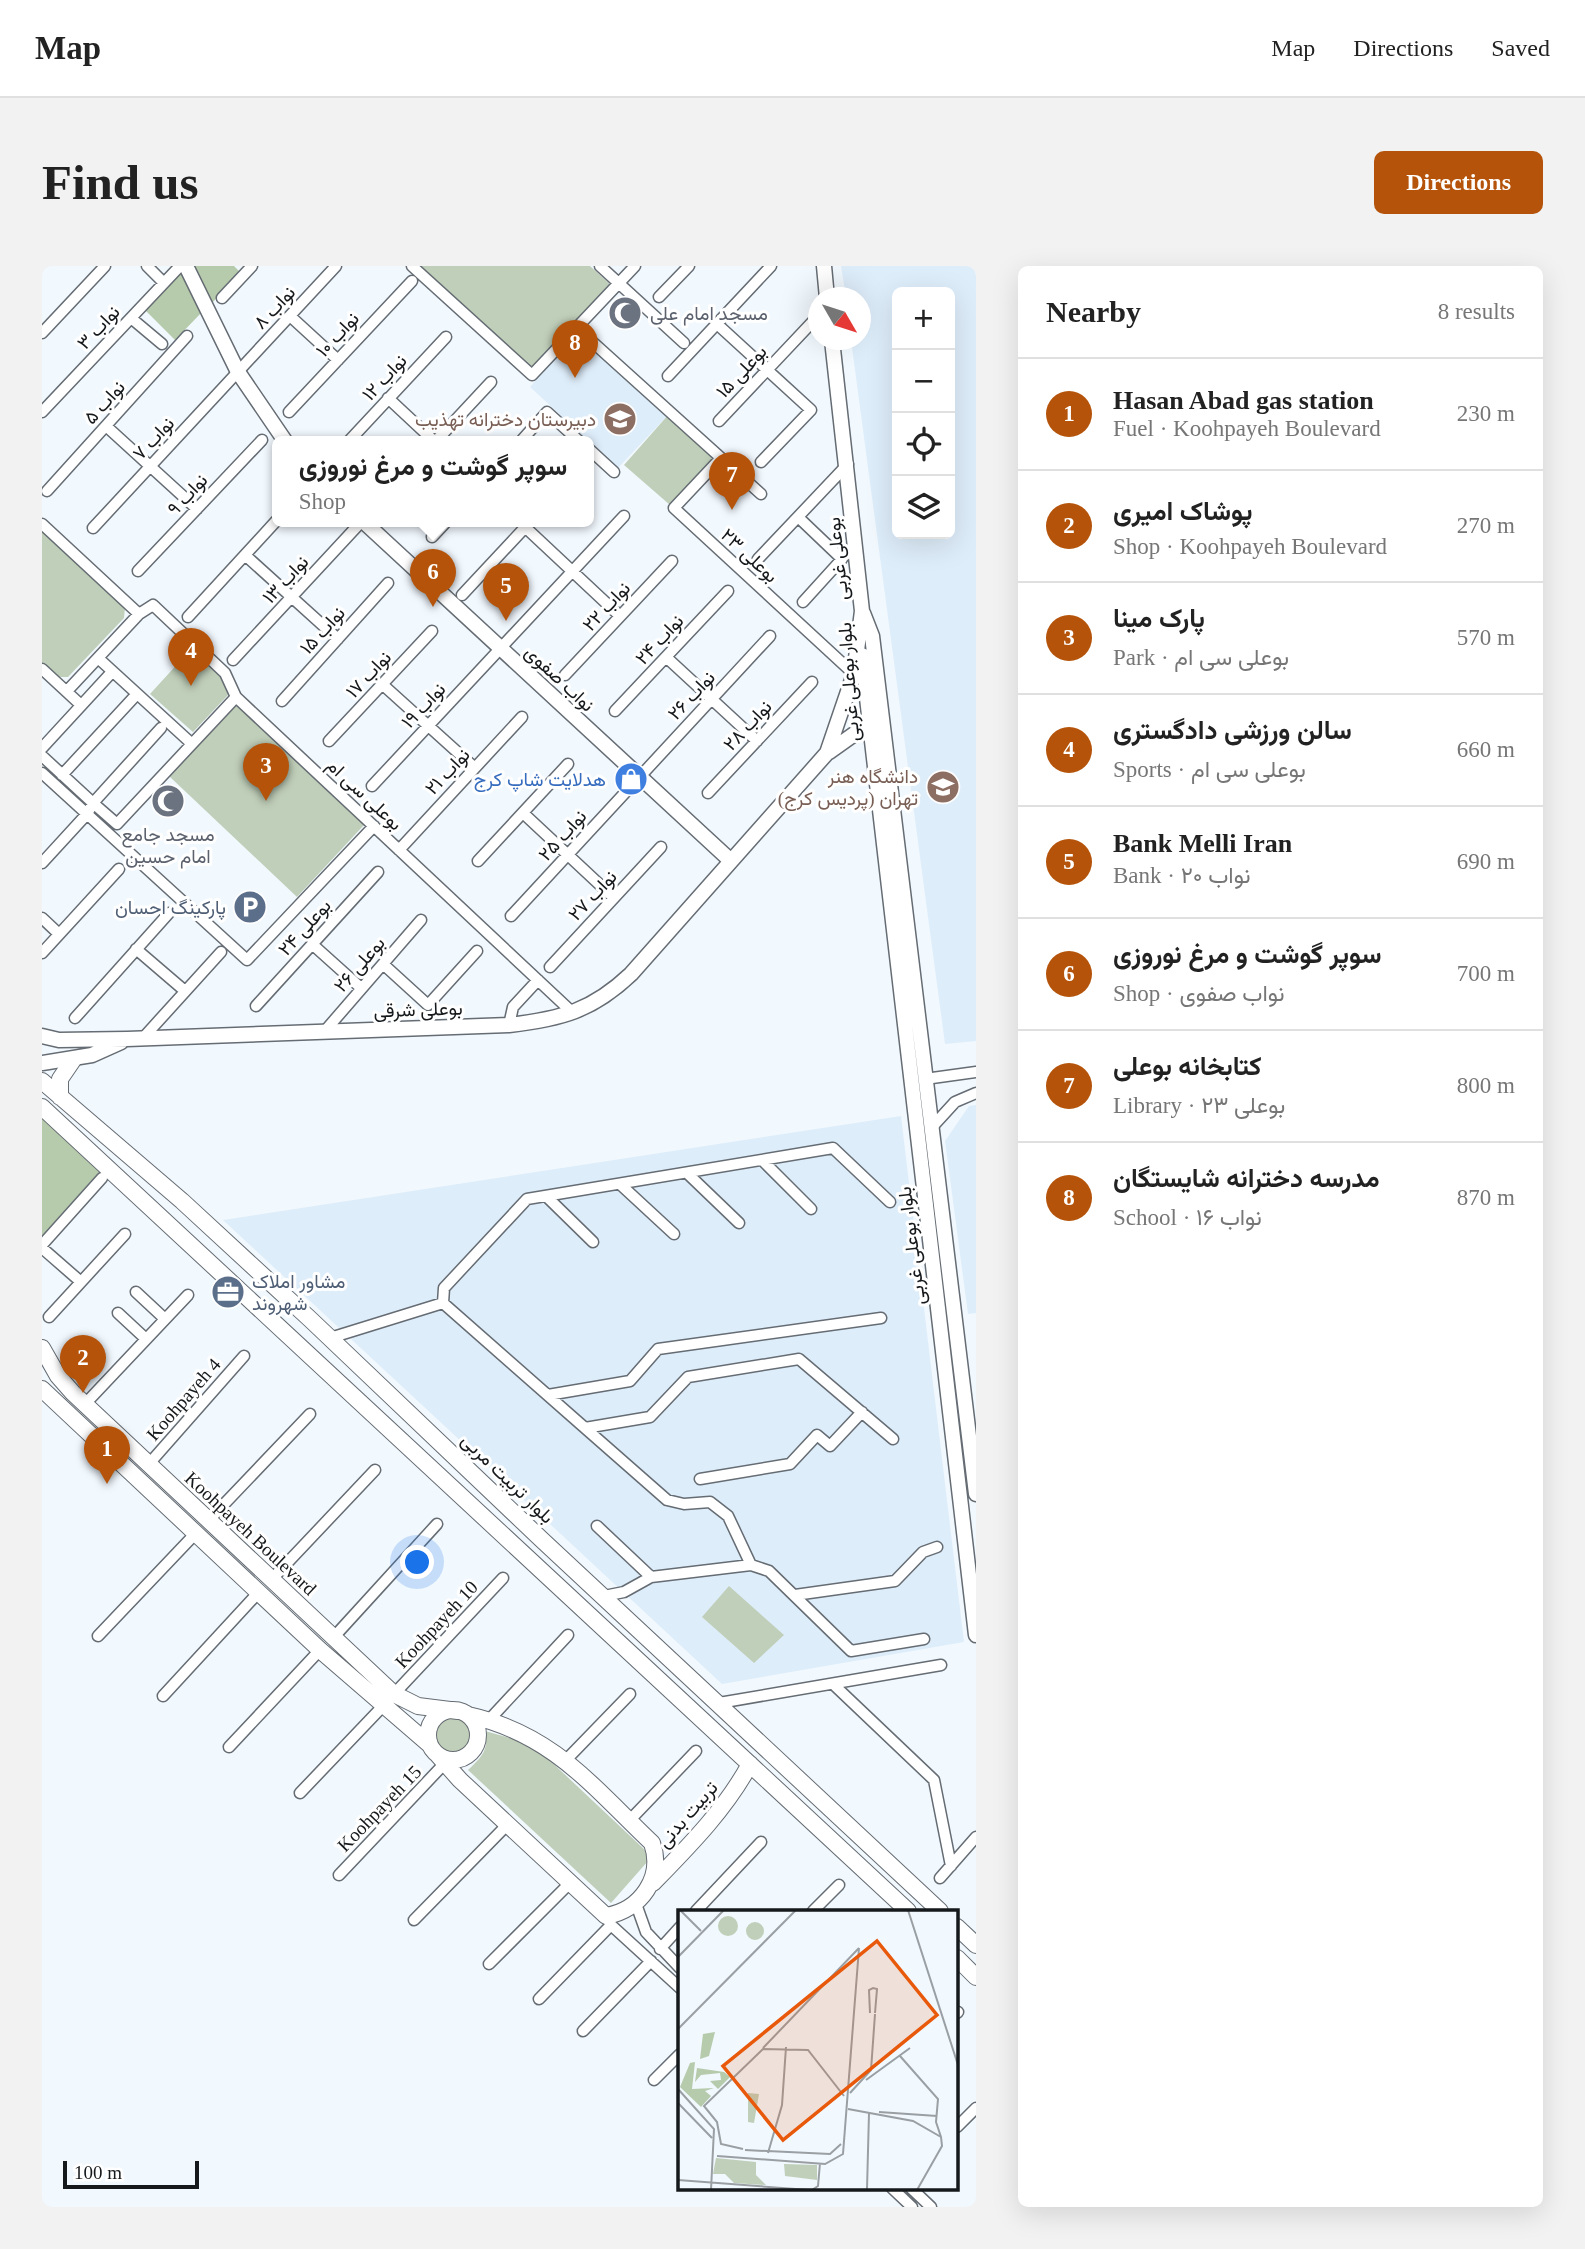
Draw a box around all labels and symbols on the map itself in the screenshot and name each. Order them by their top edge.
street label: نواب ۸ [249,282,300,334]
north arrow [808,287,871,350]
mosque icon: مسجد امام علی [606,294,644,332]
street label: نواب ۳ [73,301,125,354]
place label: مسجد امام علی [650,303,768,326]
street label: نواب ۱۰ [312,308,364,362]
pin: 8 [552,320,598,378]
street label: بوعلی ۱۵ [712,341,772,403]
street label: نواب ۱۲ [358,350,412,405]
street label: نواب ۵ [80,376,130,429]
school or university icon: دبیرستان دخترانه تهذیب [601,400,639,438]
place label: دبیرستان دخترانه تهذیب [415,409,596,431]
street label: نواب ۷ [128,413,179,465]
pin: 7 [709,452,755,510]
street label: نواب ۹ [163,469,212,520]
street label: بوعلی غربی [823,516,853,602]
street label: بوعلی ۲۳ [716,524,782,587]
pin: 6 [410,549,456,607]
street label: نواب ۱۳ [258,551,313,608]
pin: 5 [483,563,529,621]
street label: نواب ۲۲ [578,577,635,636]
street label: نواب ۱۵ [296,602,350,659]
street label: نواب ۲۴ [631,610,688,669]
street label: بلوار بوعلی غربی [834,622,864,742]
pin: 4 [168,628,214,686]
street label: نواب صفوی [520,641,599,716]
street label: نواب ۱۷ [341,647,396,703]
street label: نواب ۲۶ [664,667,720,725]
street label: نواب ۱۹ [397,678,450,733]
street label: نواب ۲۸ [719,696,777,755]
pin: 3 [243,743,289,801]
street label: نواب ۲۱ [421,744,475,799]
street label: بوعلی سی ام [321,754,407,836]
shop icon: هدلایت شاپ کرج [612,760,650,798]
place label: دانشگاه هنر تهران (پردیس کرج) [778,766,918,812]
school or university icon: دانشگاه هنر تهران (پردیس کرج) [924,768,962,806]
place label: هدلایت شاپ کرج [474,769,606,793]
mosque icon: مسجد جامع امام حسین [149,782,187,820]
street label: نواب ۲۵ [534,806,591,866]
place label: مسجد جامع امام حسین [121,824,215,869]
street label: نواب ۲۷ [564,866,622,925]
parking icon: پارکینگ احسان [231,888,269,926]
street label: بوعلی ۲۴ [274,895,336,960]
place label: پارکینگ احسان [115,897,226,921]
street label: بوعلی ۲۶ [330,932,390,997]
street label: بوعلی شرقی [373,997,463,1023]
street label: بلوار بوعلی غربی [894,1185,930,1306]
place label: مشاور املاک شهروند [252,1271,345,1315]
office icon: مشاور املاک شهروند [209,1273,247,1311]
pin: 2 [60,1335,106,1393]
street label: Koohpayeh 4 [142,1354,225,1445]
pin: 1 [84,1426,130,1484]
street label: بلوار تربیت مربی [456,1429,558,1528]
street label: Koohpayeh Boulevard [181,1467,321,1600]
your location [400,1545,434,1579]
street label: Koohpayeh 10 [391,1576,482,1672]
street label: Koohpayeh 15 [333,1761,426,1856]
street label: تربیت بدنی [653,1777,723,1852]
inset map [678,1910,958,2190]
scale bar [63,2158,200,2190]

